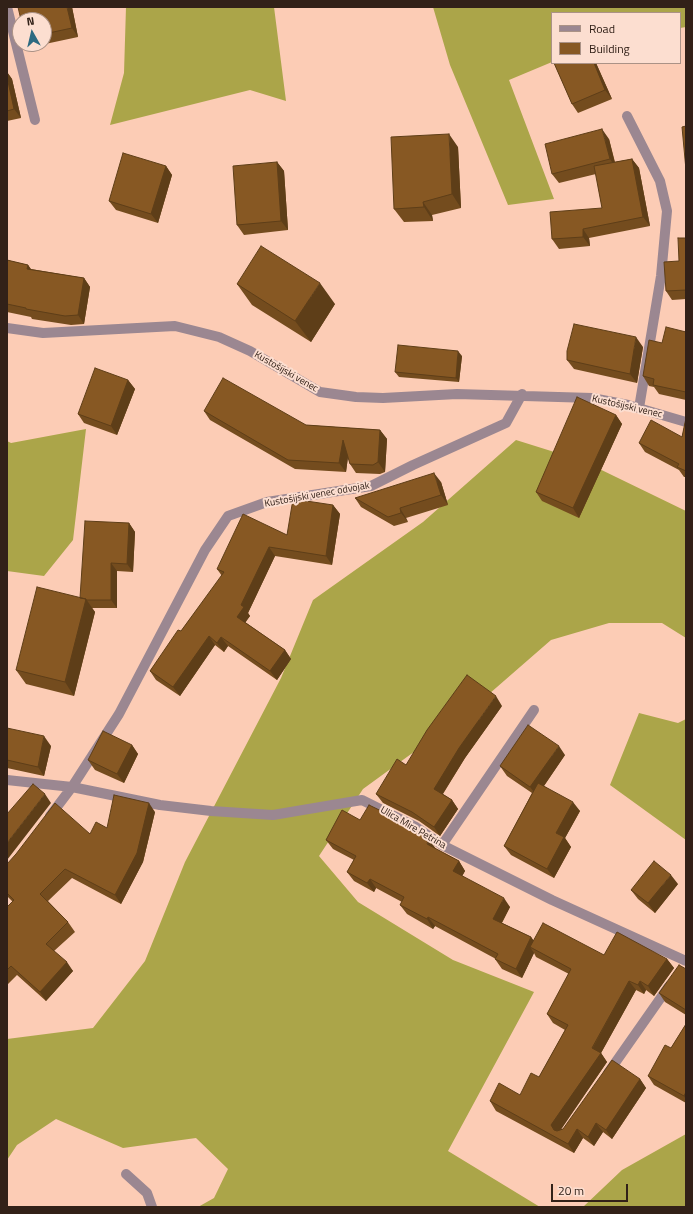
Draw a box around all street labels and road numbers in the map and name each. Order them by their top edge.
street label: Kustošijski venec [252,349,320,395]
street label: Kustošijski venec [591,393,663,421]
street label: Kustošijski venec odvojak [264,480,370,510]
street label: Ulica Mire Petrina [378,804,448,852]

